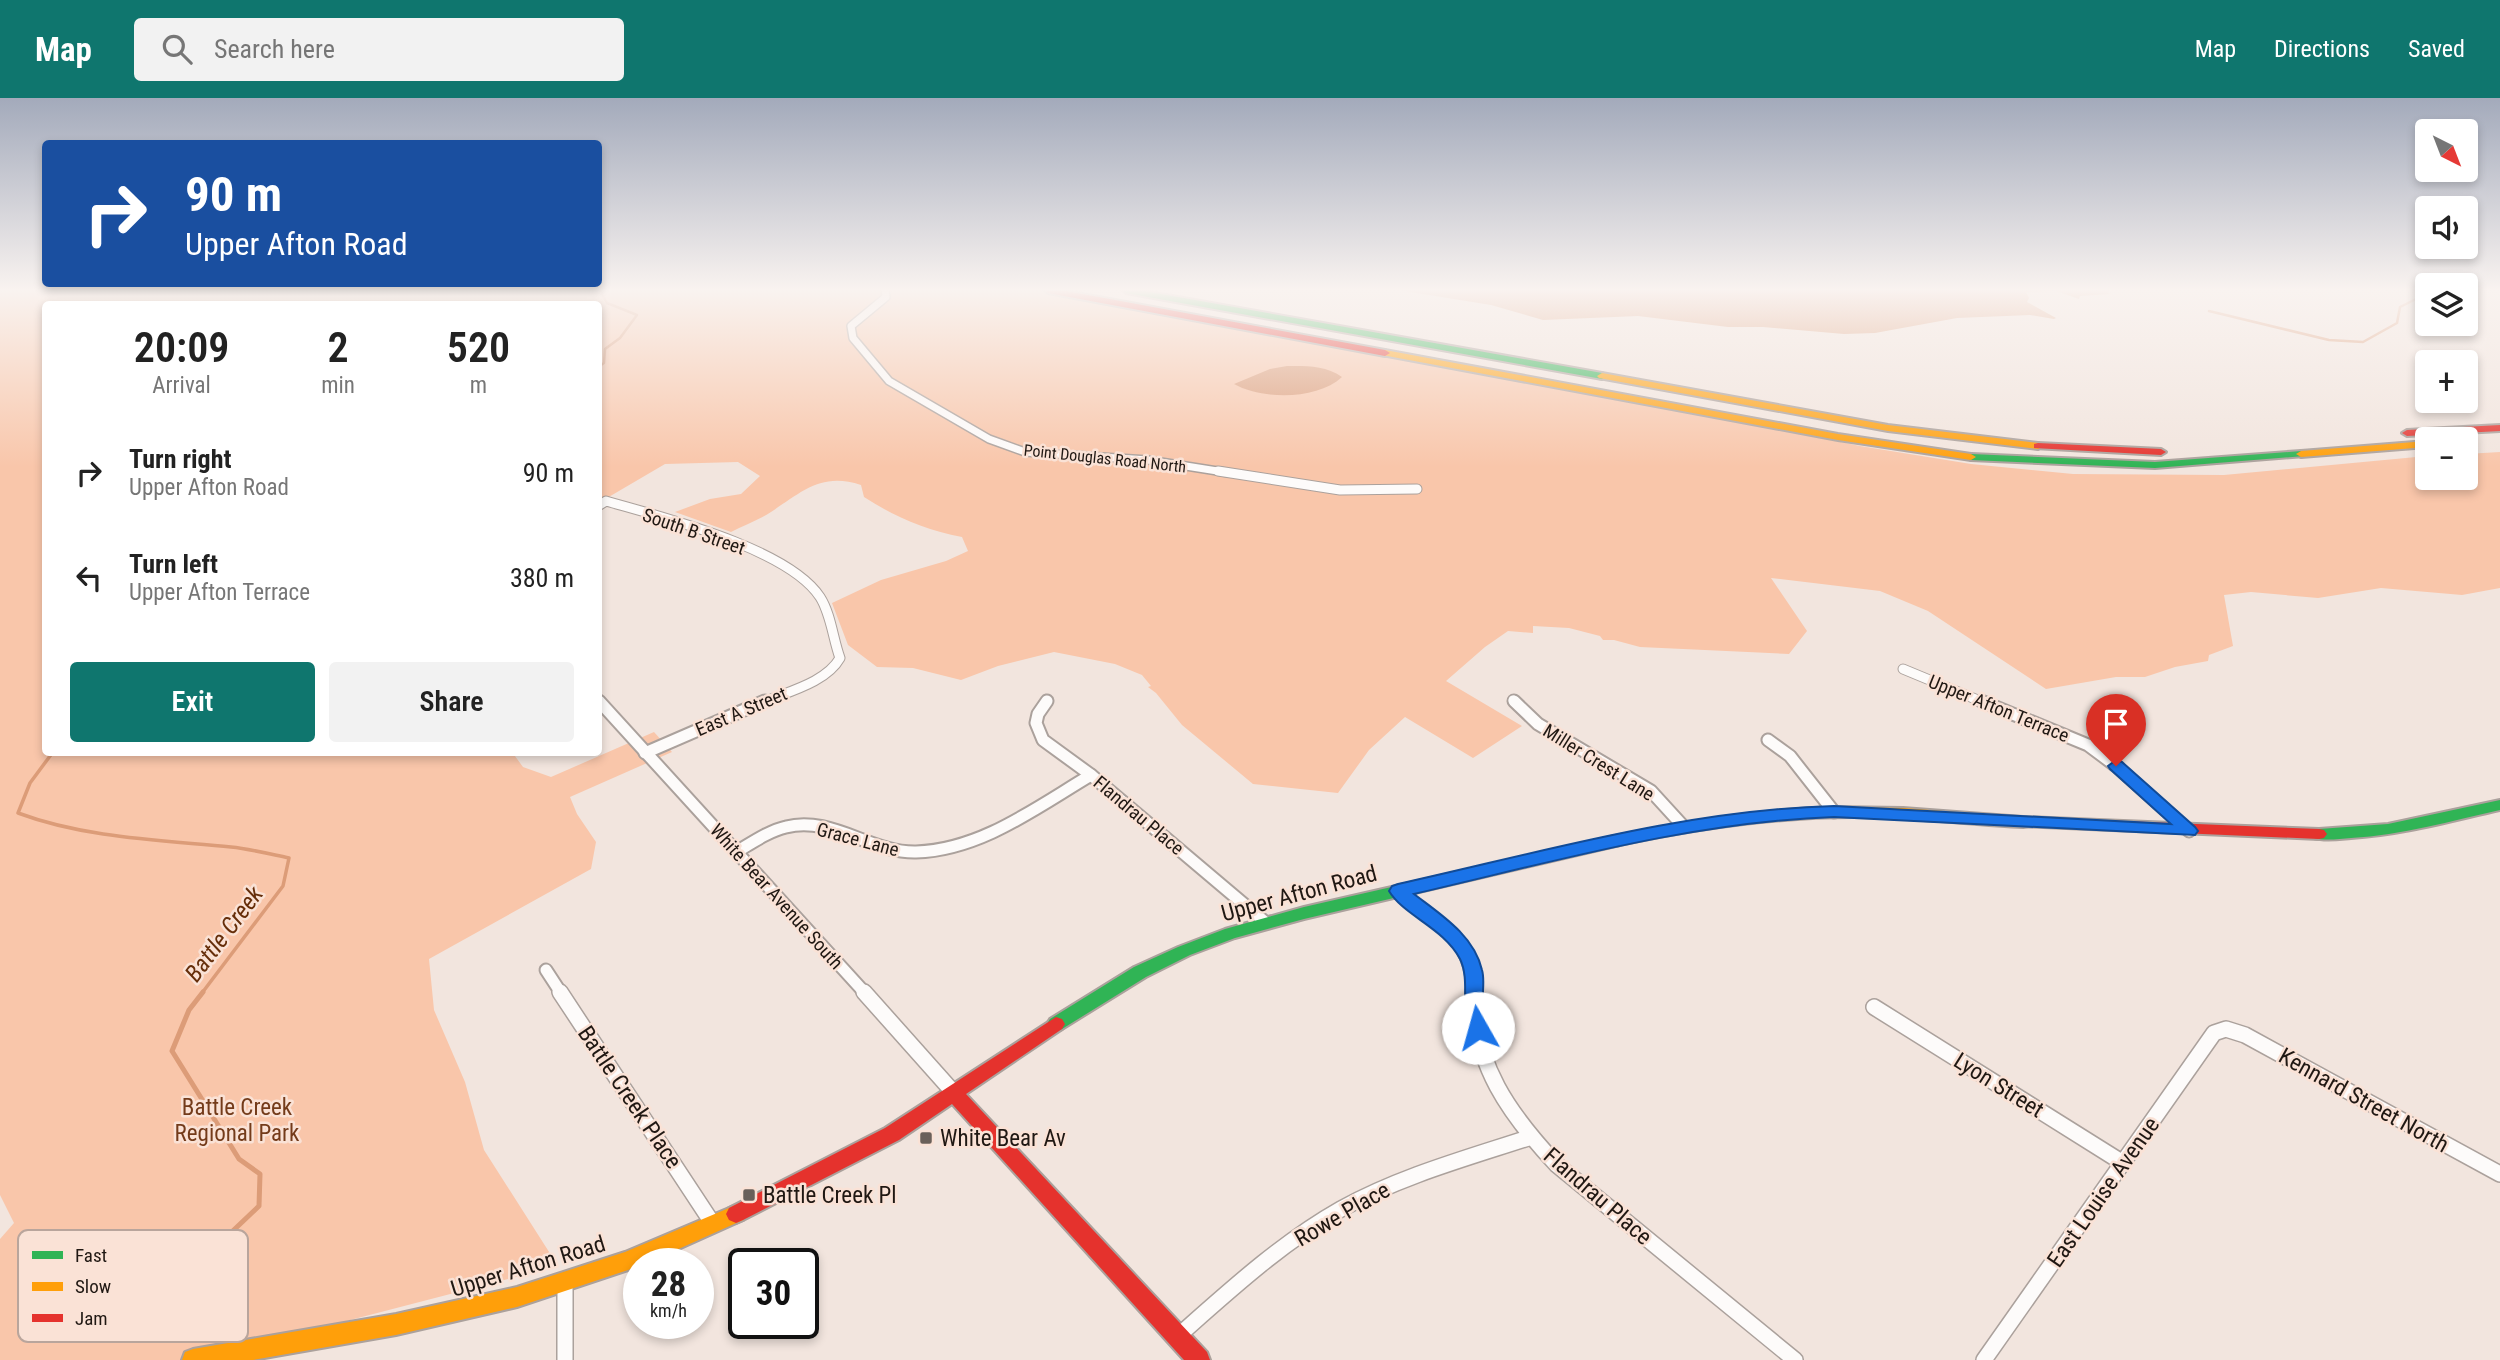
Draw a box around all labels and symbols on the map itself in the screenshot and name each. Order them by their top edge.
north arrow [2415,119,2478,182]
street label: Point Douglas Road North [1023,441,1187,476]
street label: South B Street [640,503,748,560]
street label: Upper Afton Terrace [1925,670,2072,747]
street label: East A Street [692,682,790,741]
pin [2086,694,2146,766]
street label: Miller Crest Lane [1539,719,1659,806]
street label: Flandrau Place [1089,771,1189,860]
street label: Grace Lane [814,817,902,861]
street label: White Bear Avenue South [705,819,848,974]
street label: Upper Afton Road [1218,860,1380,927]
water label: Battle Creek [179,881,269,987]
position arrow [1441,991,1515,1065]
street label: Battle Creek Place [572,1021,687,1174]
street label: Kennard Street North [2274,1043,2454,1158]
street label: Lyon Street [1949,1047,2049,1124]
park label: Battle Creek Regional Park [175,1094,300,1147]
street label: East Louise Avenue [2042,1112,2165,1272]
place label: White Bear Av [940,1125,1066,1152]
marker: White Bear Av [918,1130,934,1146]
street label: Flandrau Place [1538,1142,1657,1251]
street label: Rowe Place [1290,1176,1395,1252]
place label: Battle Creek Pl [763,1182,897,1209]
marker: Battle Creek Pl [741,1187,757,1203]
legend [18,1230,248,1342]
street label: Upper Afton Road [448,1230,609,1303]
text: Fast [75,1244,107,1267]
speed limit sign: 30 [728,1248,819,1339]
text: Slow [75,1275,111,1298]
text: Jam [75,1307,108,1330]

